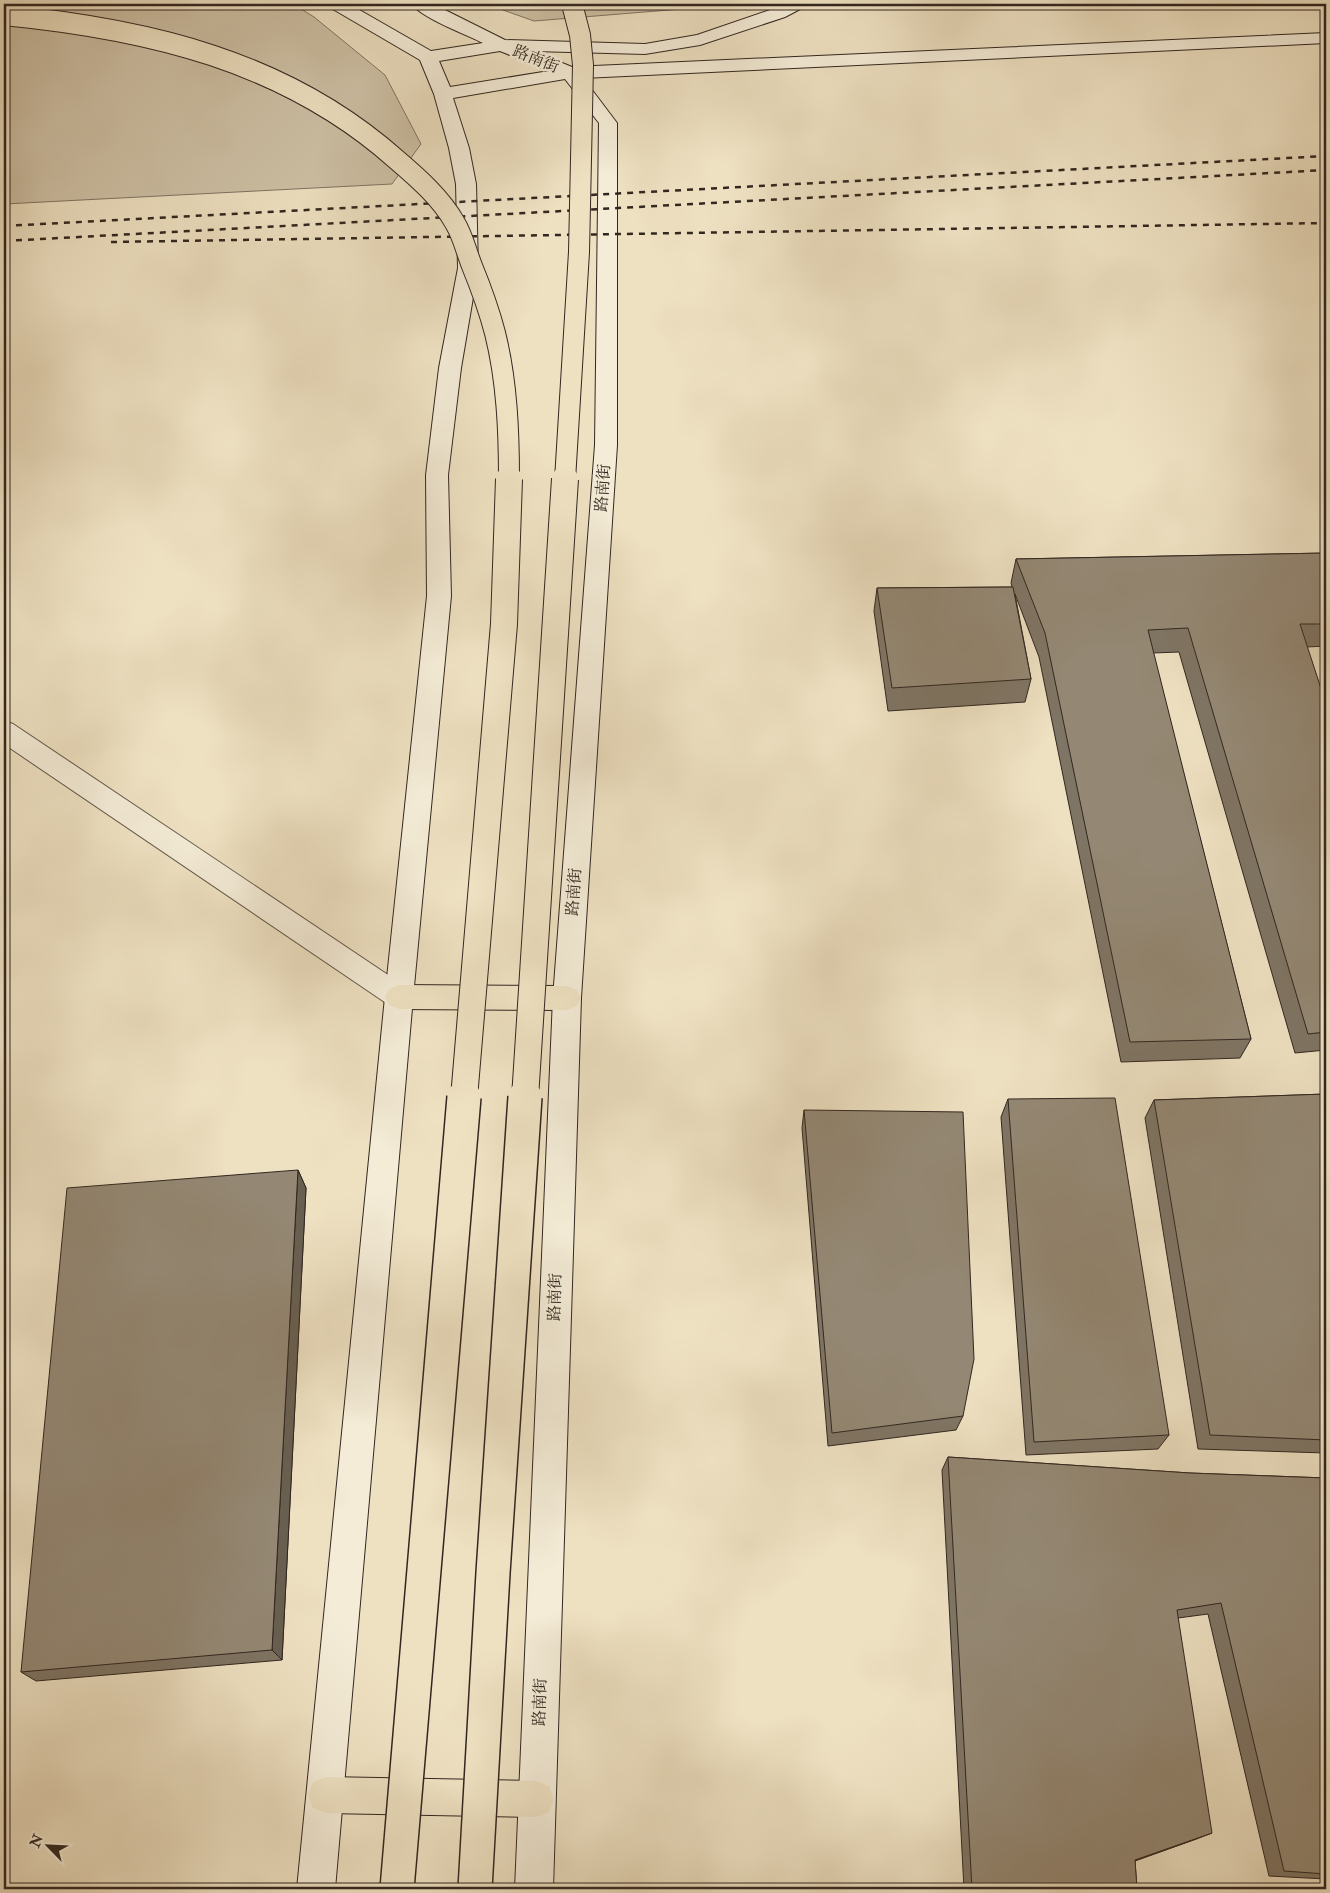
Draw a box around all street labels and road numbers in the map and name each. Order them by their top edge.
street label: 路南街 [510,41,562,77]
street label: 路南街 [591,463,615,513]
street label: 路南街 [562,867,586,917]
street label: 路南街 [544,1273,566,1321]
street label: 路南街 [529,1678,551,1726]

